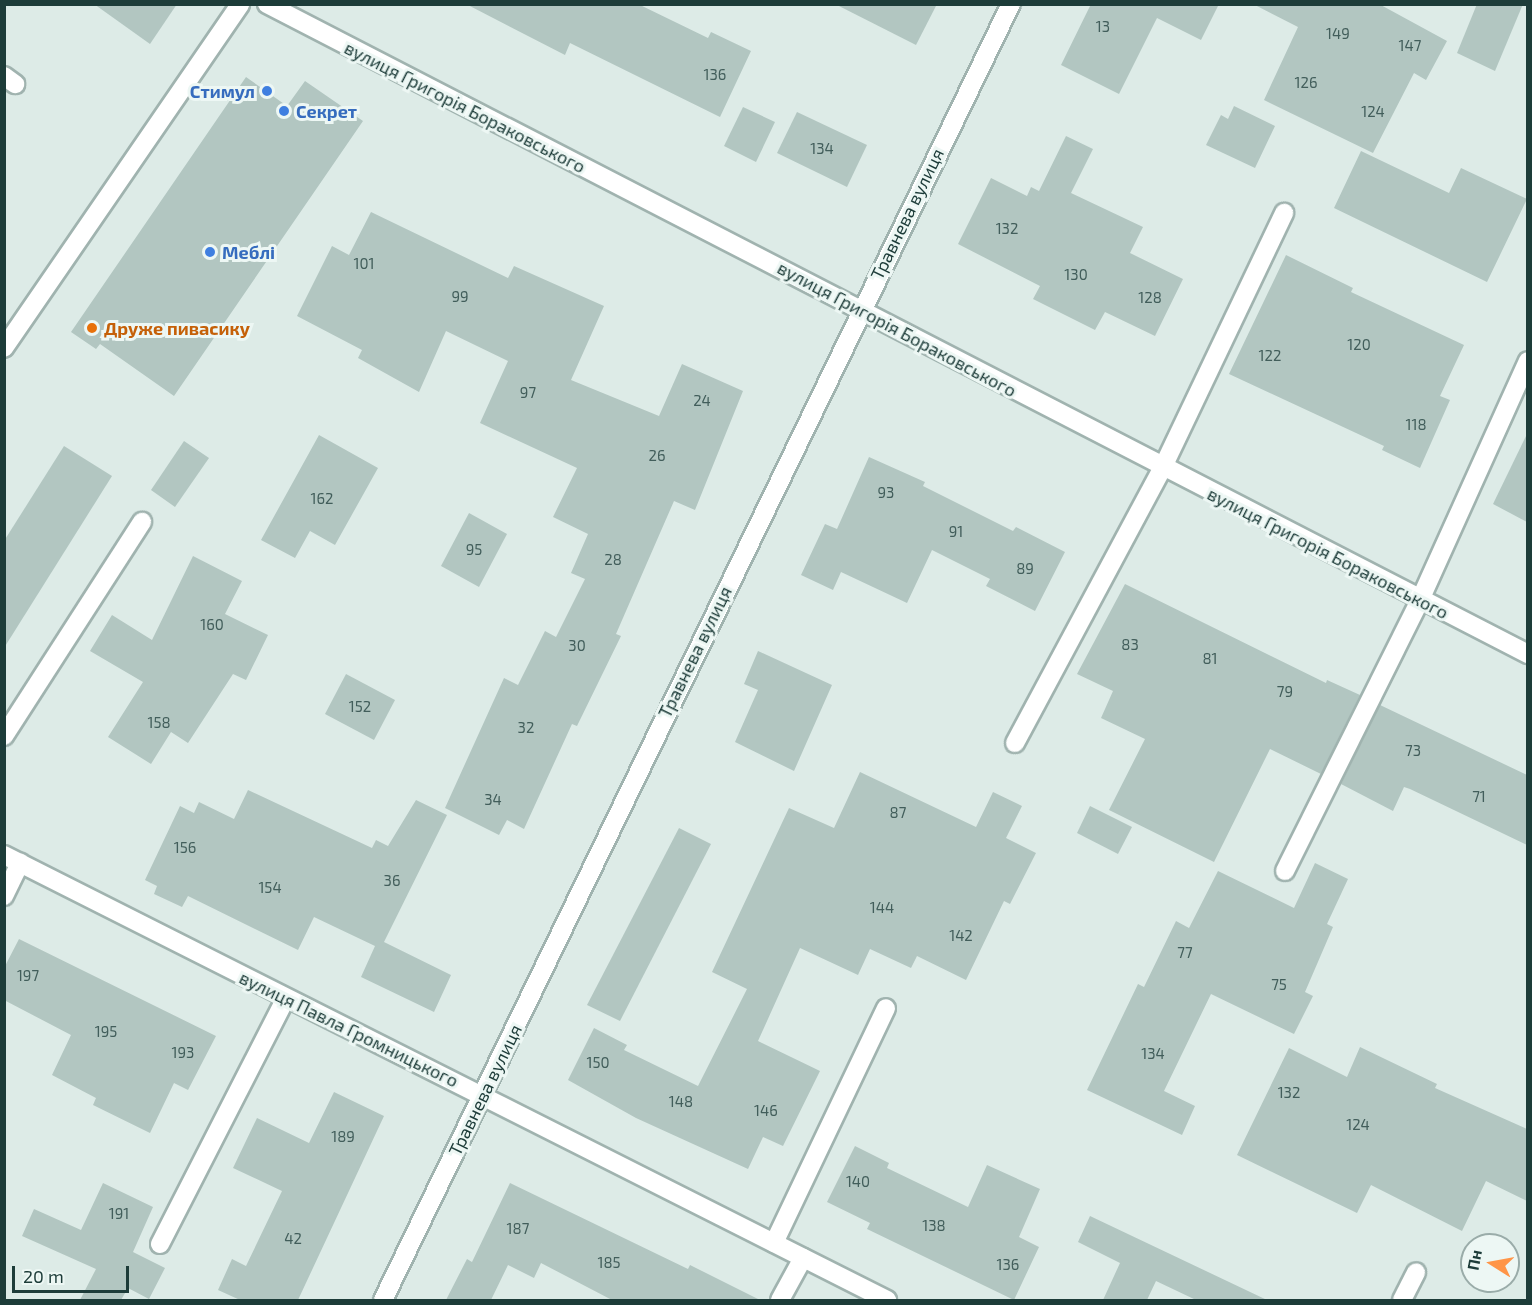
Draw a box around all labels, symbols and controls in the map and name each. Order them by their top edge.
house number: 13 [1096,18,1110,36]
house number: 149 [1326,25,1350,43]
street label: вулиця Григорія Бораковського [341,37,589,177]
house number: 147 [1399,37,1421,55]
house number: 136 [704,66,726,84]
house number: 126 [1295,74,1317,92]
place label: Стимул [190,80,255,102]
marker: Стимул [260,84,274,98]
place label: Секрет [296,100,357,122]
house number: 124 [1361,103,1385,121]
marker: Секрет [277,104,291,118]
house number: 134 [810,140,834,158]
street label: Травнева вулиця [866,145,948,283]
house number: 132 [996,220,1018,238]
place label: Меблі [222,241,275,263]
marker: Меблі [203,245,217,259]
house number: 101 [354,255,374,273]
street label: вулиця Григорія Бораковського [774,257,1020,401]
house number: 130 [1064,266,1088,284]
house number: 99 [451,288,469,306]
house number: 128 [1138,289,1162,307]
place label: Друже пивасику [104,317,250,339]
marker: Друже пивасику [85,321,99,335]
house number: 120 [1347,336,1371,354]
house number: 122 [1259,347,1281,365]
house number: 97 [520,384,536,402]
house number: 24 [693,392,711,410]
house number: 118 [1405,416,1427,434]
house number: 26 [648,447,666,465]
street label: вулиця Григорія Бораковського [1204,483,1452,623]
house number: 93 [878,484,894,502]
house number: 162 [311,490,333,508]
house number: 91 [949,523,963,541]
house number: 95 [466,541,482,559]
house number: 28 [604,551,622,569]
house number: 89 [1016,560,1034,578]
street label: Травнева вулиця [654,583,736,721]
house number: 160 [200,616,224,634]
house number: 83 [1121,636,1139,654]
house number: 30 [568,637,586,655]
house number: 81 [1202,650,1218,668]
house number: 79 [1277,683,1293,701]
house number: 152 [349,698,371,716]
house number: 158 [147,714,171,732]
house number: 32 [518,719,534,737]
house number: 73 [1405,742,1421,760]
house number: 71 [1472,788,1486,806]
house number: 34 [484,791,502,809]
house number: 87 [890,804,906,822]
house number: 156 [174,839,196,857]
house number: 36 [384,872,400,890]
house number: 154 [258,879,282,897]
house number: 144 [870,899,894,917]
house number: 142 [949,927,973,945]
house number: 77 [1177,944,1193,962]
street label: вулиця Павла Громницького [236,966,462,1092]
house number: 197 [17,967,39,985]
house number: 75 [1271,976,1287,994]
street label: Травнева вулиця [444,1021,526,1159]
house number: 195 [95,1023,117,1041]
house number: 193 [172,1044,194,1062]
house number: 134 [1141,1045,1165,1063]
house number: 150 [586,1054,610,1072]
house number: 132 [1278,1084,1300,1102]
house number: 148 [669,1093,693,1111]
house number: 146 [754,1102,778,1120]
house number: 124 [1346,1116,1370,1134]
house number: 189 [331,1128,355,1146]
house number: 140 [846,1173,870,1191]
house number: 191 [109,1205,129,1223]
house number: 138 [922,1217,946,1235]
house number: 187 [507,1220,529,1238]
house number: 42 [284,1230,302,1248]
north arrow [1460,1233,1520,1293]
text: Пн [1462,1248,1485,1272]
scale bar [15,1254,132,1292]
house number: 185 [597,1254,621,1272]
house number: 136 [997,1256,1019,1274]
text: 20 m [23,1265,64,1287]

